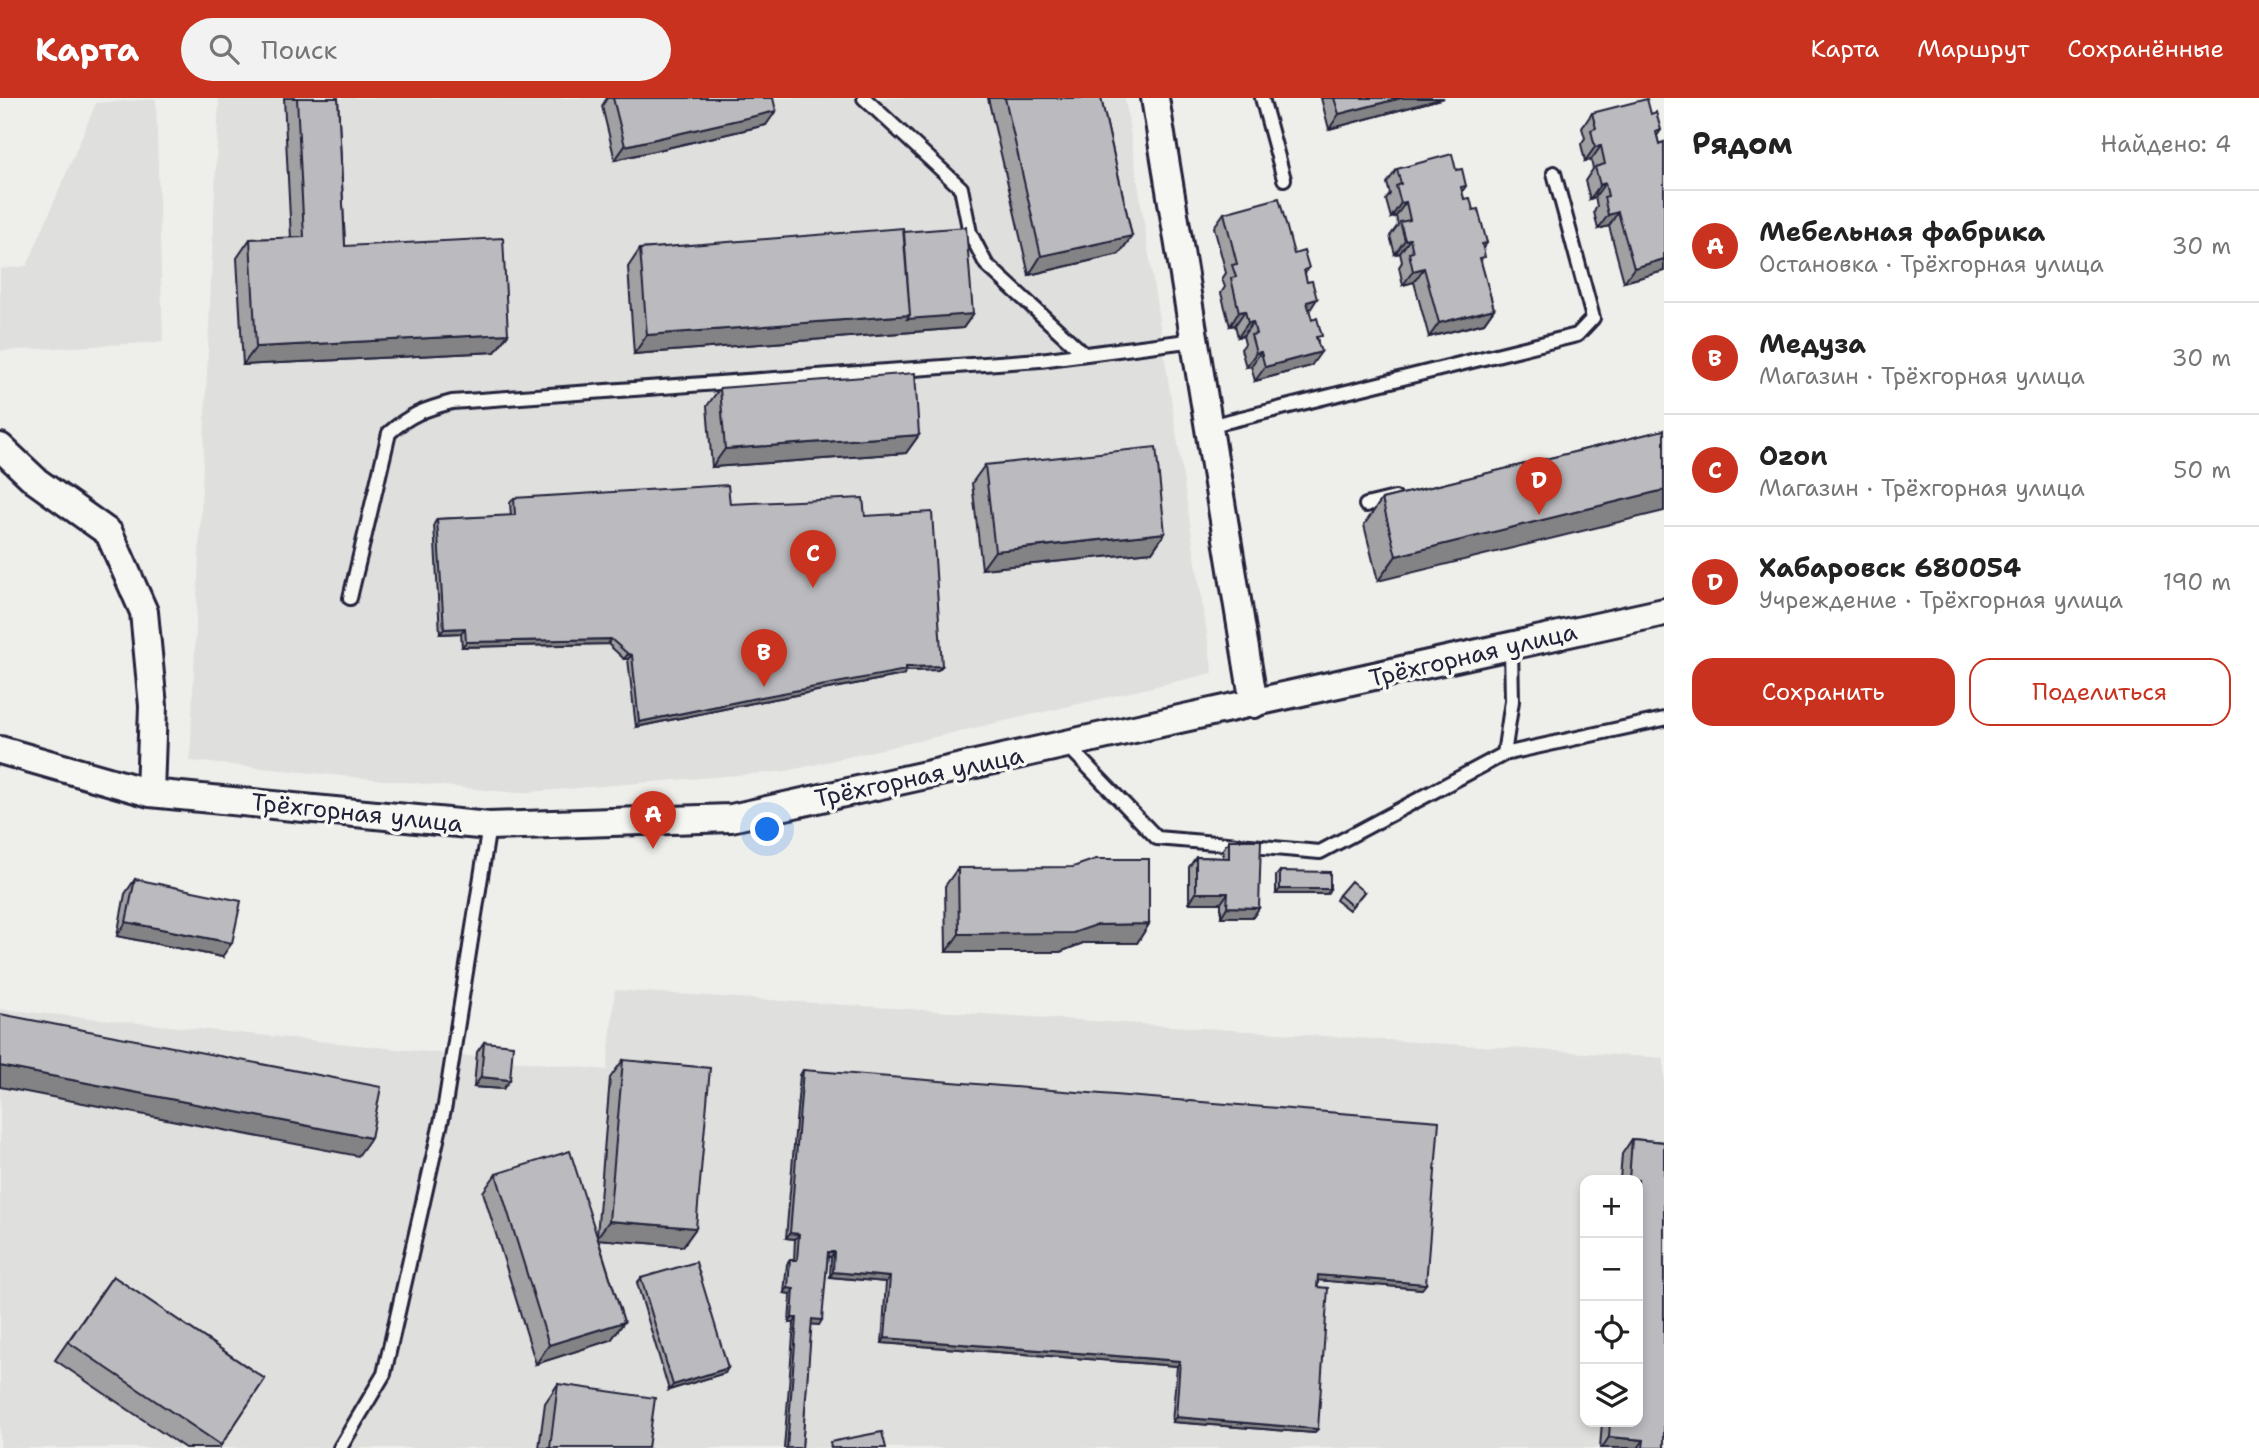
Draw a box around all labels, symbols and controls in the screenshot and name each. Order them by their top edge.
search box [181,18,671,81]
text: Карта [35,27,139,72]
icon: search [205,30,243,68]
text: Поиск [261,32,337,67]
text: Карта [1811,33,1879,65]
text: Маршрут [1917,33,2029,65]
text: Сохранённые [2067,33,2224,65]
text: Рядом [1692,123,1792,164]
text: Найдено: 4 [2101,129,2231,159]
text: Мебельная фабрика [1759,214,2045,249]
text: A [1706,231,1724,261]
text: 30 m [2172,231,2231,261]
text: Остановка · Трёхгорная улица [1759,249,2104,279]
text: Медуза [1759,326,1866,361]
text: B [1708,343,1722,373]
text: 30 m [2172,343,2231,373]
text: Магазин · Трёхгорная улица [1759,361,2085,391]
text: Ozon [1759,438,1828,473]
text: C [1708,455,1722,485]
text: 50 m [2173,455,2231,485]
pin: D [1516,457,1562,515]
text: Магазин · Трёхгорная улица [1759,473,2085,503]
pin: C [790,530,836,588]
text: Хабаровск 680054 [1759,550,2021,585]
text: D [1707,567,1723,597]
text: 190 m [2163,567,2231,597]
text: Учреждение · Трёхгорная улица [1759,585,2123,615]
street label: Трёхгорная улица [1366,615,1580,695]
pin: B [741,629,787,687]
button: Сохранить [1692,658,1955,726]
button: Поделиться [1969,658,2231,726]
street label: Трёхгорная улица [812,739,1026,815]
street label: Трёхгорная улица [250,786,464,840]
pin: A [630,791,676,849]
your location [750,812,784,846]
map controls [1580,1175,1643,1427]
button: + [1580,1175,1643,1238]
button: − [1580,1238,1643,1301]
button: locate [1580,1301,1643,1364]
button: layers [1580,1364,1643,1427]

